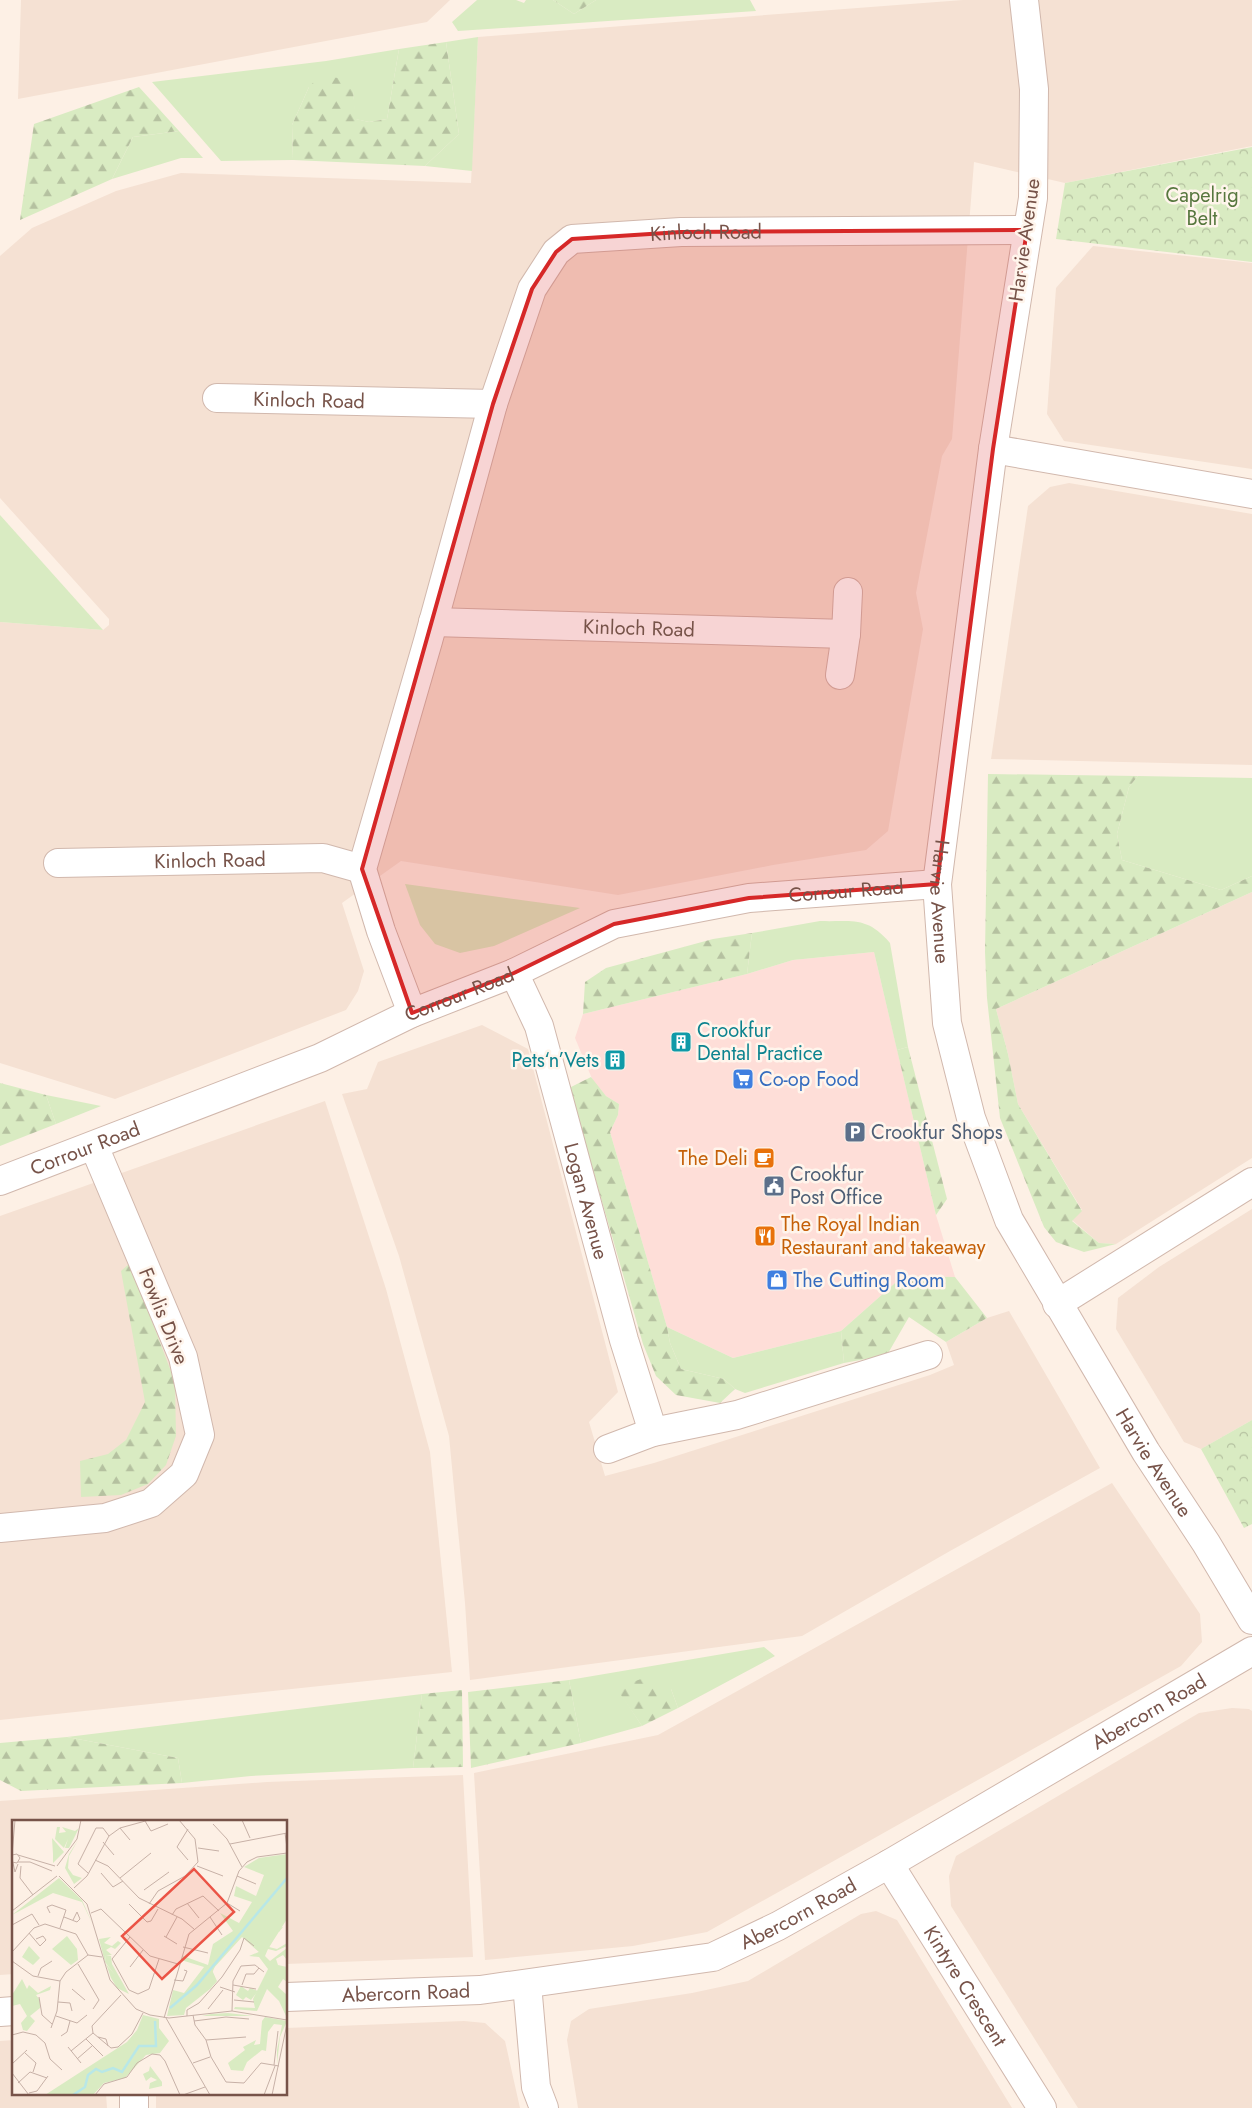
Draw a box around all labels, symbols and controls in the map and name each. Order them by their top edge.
street label: Harvie Avenue [1002,177,1047,303]
park label: Capelrig Belt [1165,181,1239,233]
street label: Kinloch Road [649,218,762,249]
street label: Kinloch Road [253,385,365,416]
street label: Kinloch Road [583,612,695,645]
street label: Harvie Avenue [922,838,957,965]
street label: Kinloch Road [154,845,266,876]
street label: Corrour Road [787,873,905,910]
street label: Corrour Road [400,960,519,1030]
place label: Crookfur Dental Practice [697,1016,823,1068]
building icon: Crookfur Dental Practice [669,1030,693,1054]
place label: Pets‘n’Vets [511,1046,599,1075]
building icon: Pets‘n’Vets [603,1048,627,1072]
place label: Co-op Food [759,1065,859,1094]
supermarket icon: Co-op Food [731,1067,755,1091]
street label: Corrour Road [26,1115,144,1183]
place label: Crookfur Shops [871,1118,1003,1147]
parking icon: Crookfur Shops [843,1120,867,1144]
street label: Logan Avenue [556,1140,616,1263]
place label: The Deli [678,1144,748,1173]
cafe icon: The Deli [752,1146,776,1170]
place label: Crookfur Post Office [790,1160,882,1212]
public building icon: Crookfur Post Office [762,1174,786,1198]
place label: The Royal Indian Restaurant and takeaway [781,1210,986,1262]
restaurant icon: The Royal Indian Restaurant and takeaway [753,1224,777,1248]
street label: Fowlis Drive [131,1263,196,1369]
place label: The Cutting Room [793,1266,945,1295]
shop icon: The Cutting Room [765,1268,789,1292]
street label: Harvie Avenue [1108,1403,1199,1523]
street label: Abercorn Road [1086,1667,1212,1757]
inset map [12,1820,288,2096]
street label: Abercorn Road [735,1871,862,1957]
street label: Kintyre Crescent [916,1920,1014,2052]
street label: Abercorn Road [341,1976,471,2010]

